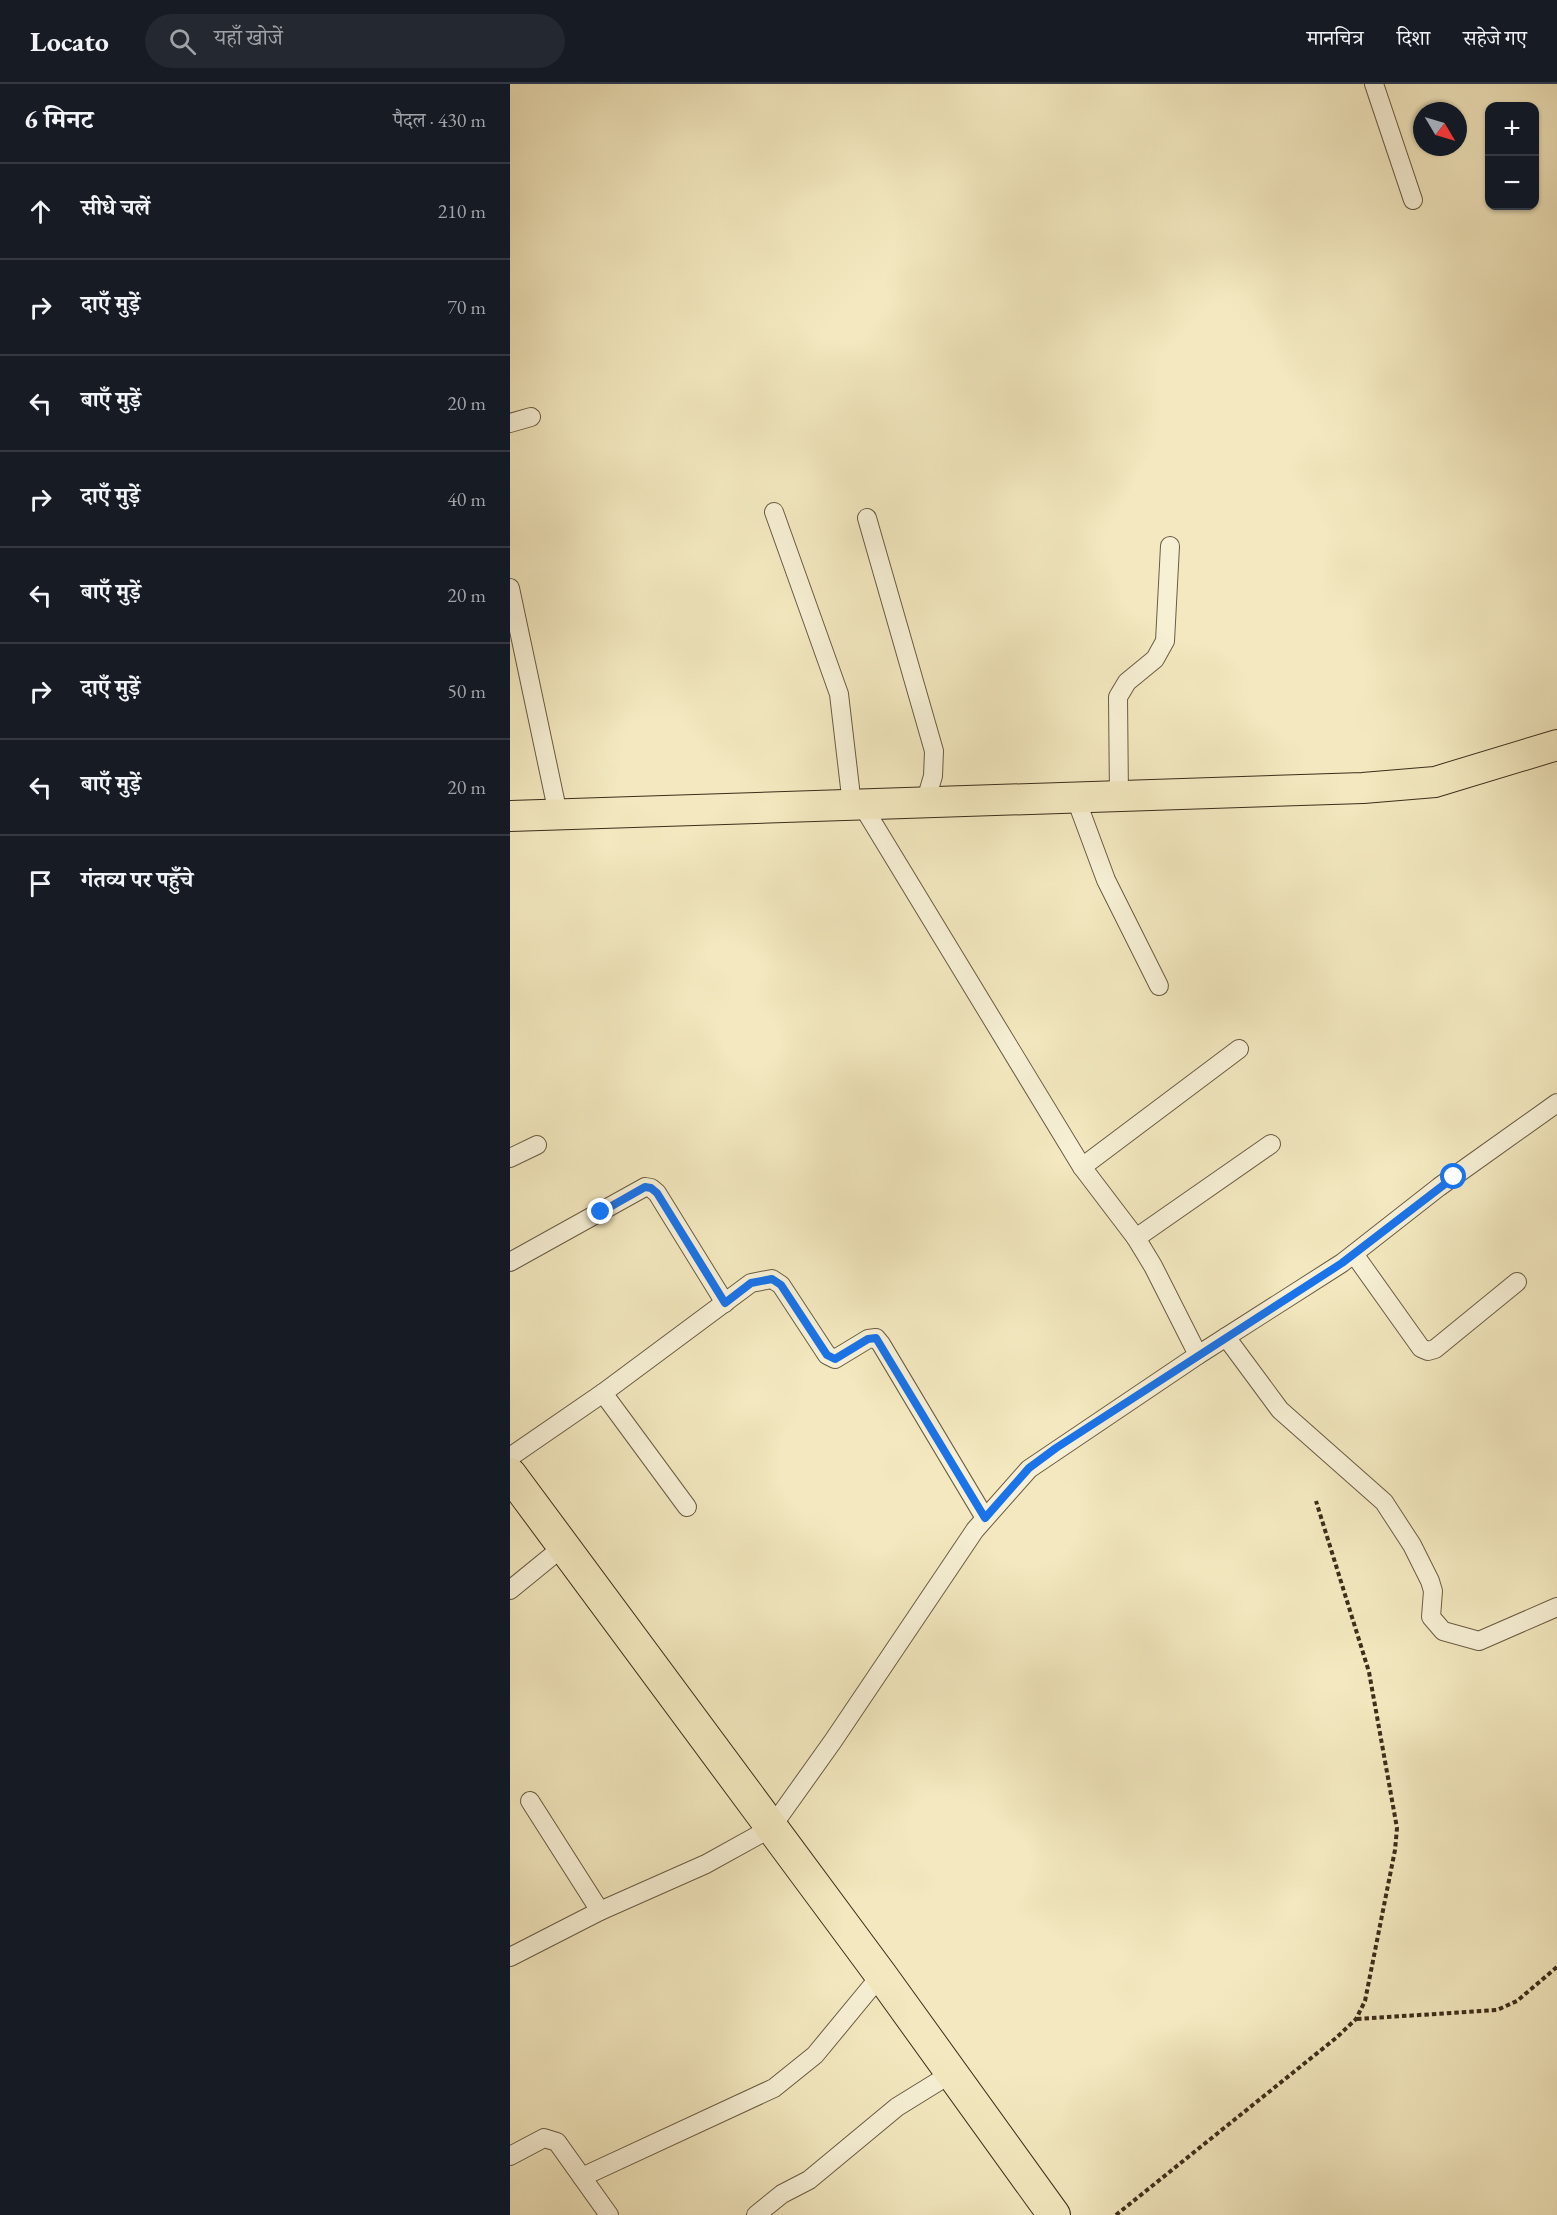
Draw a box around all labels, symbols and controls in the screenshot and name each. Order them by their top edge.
search box [145,14,565,68]
text: Locato [30,23,109,59]
text: यहाँ खोजें [214,23,283,52]
text: मानचित्र [1307,24,1364,51]
text: दिशा [1397,24,1430,51]
text: सहेजे गए [1463,24,1527,51]
icon: search [166,25,199,58]
text: 6 मिनट [24,102,93,136]
north arrow [1413,102,1467,156]
map controls [1485,102,1539,210]
button: + [1485,102,1539,156]
text: पैदल · 430 m [393,107,486,133]
button: − [1485,156,1539,210]
text: सीधे चलें [81,193,150,222]
icon: ahead [24,195,57,228]
text: 210 m [438,198,486,224]
text: दाएँ मुड़ें [81,289,140,318]
icon: right [24,291,57,324]
text: 70 m [447,294,486,320]
text: बाएँ मुड़ें [81,385,141,414]
icon: left [24,387,57,420]
text: 20 m [447,390,486,416]
text: दाएँ मुड़ें [81,481,140,510]
icon: right [24,483,57,516]
text: 40 m [447,486,486,512]
text: बाएँ मुड़ें [81,577,141,606]
icon: left [24,579,57,612]
text: 20 m [447,582,486,608]
text: दाएँ मुड़ें [81,673,140,702]
icon: right [24,675,57,708]
text: 50 m [447,678,486,704]
text: बाएँ मुड़ें [81,769,141,798]
icon: left [24,771,57,804]
text: 20 m [447,774,486,800]
text: गंतव्य पर पहुँचे [81,865,193,894]
icon: arrive [24,867,57,900]
route start [1440,1163,1466,1189]
route end [587,1198,613,1224]

